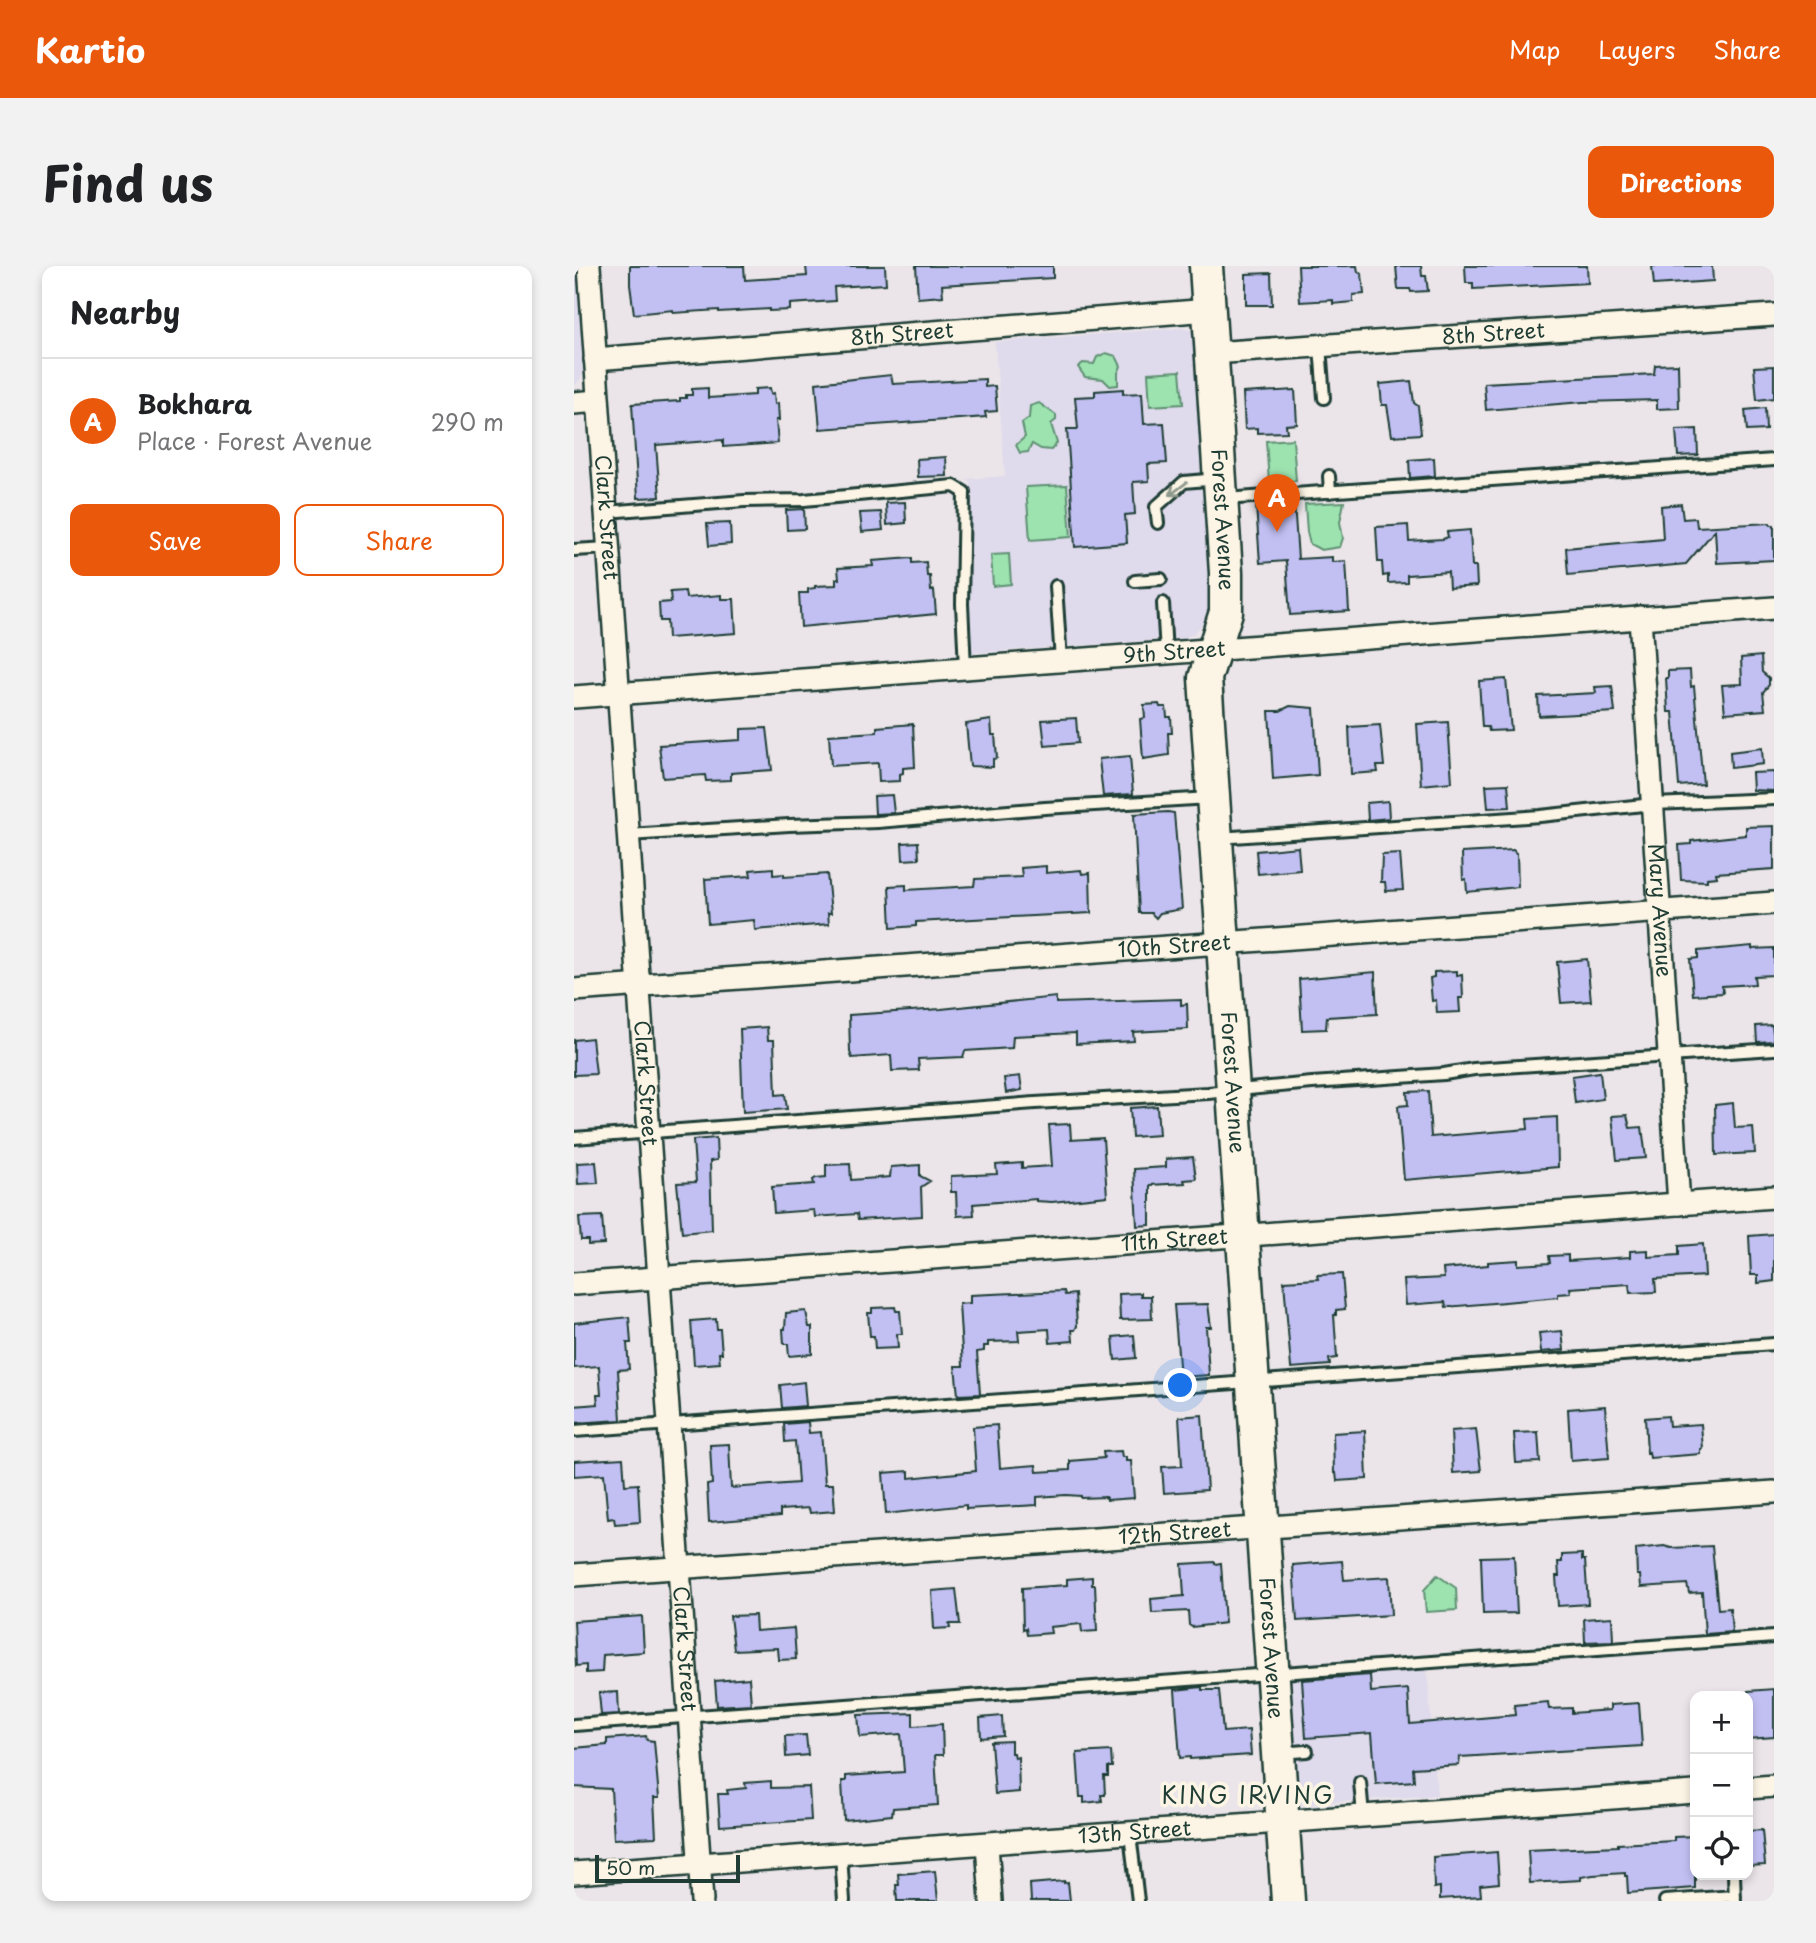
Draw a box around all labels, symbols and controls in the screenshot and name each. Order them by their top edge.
text: Kartio [35,24,145,74]
text: Map [1509,31,1560,67]
text: Layers [1598,31,1675,67]
text: Share [1713,31,1781,67]
text: Find us [42,145,213,219]
button: Directions [1588,146,1774,218]
text: Nearby [70,289,180,334]
street label: 8th Street [849,312,955,353]
street label: 8th Street [1441,313,1546,351]
text: Bokhara [137,384,252,423]
text: A [84,404,102,439]
text: 290 m [431,404,504,439]
text: Place · Forest Avenue [137,423,372,458]
street label: Forest Avenue [1204,447,1244,590]
street label: Clark Street [588,453,629,581]
pin: A [1254,474,1300,532]
one-way arrow [1170,481,1188,496]
button: Save [70,504,280,576]
button: Share [294,504,504,576]
street label: 9th Street [1122,631,1227,670]
street label: Mary Avenue [1641,842,1682,978]
street label: 10th Street [1117,924,1232,965]
street label: Forest Avenue [1214,1010,1255,1154]
street label: Clark Street [627,1019,668,1147]
street label: 11th Street [1120,1219,1229,1258]
your location [1163,1368,1197,1402]
street label: 12th Street [1117,1512,1232,1551]
street label: Forest Avenue [1252,1576,1294,1720]
street label: Clark Street [666,1585,707,1712]
map controls [1690,1691,1753,1880]
button: + [1690,1691,1753,1754]
button: − [1690,1754,1753,1817]
district label: KING IRVING [1161,1777,1335,1812]
street label: 13th Street [1077,1810,1192,1851]
button: locate [1690,1817,1753,1880]
scale bar [595,1852,740,1884]
text: 50 m [606,1853,655,1881]

